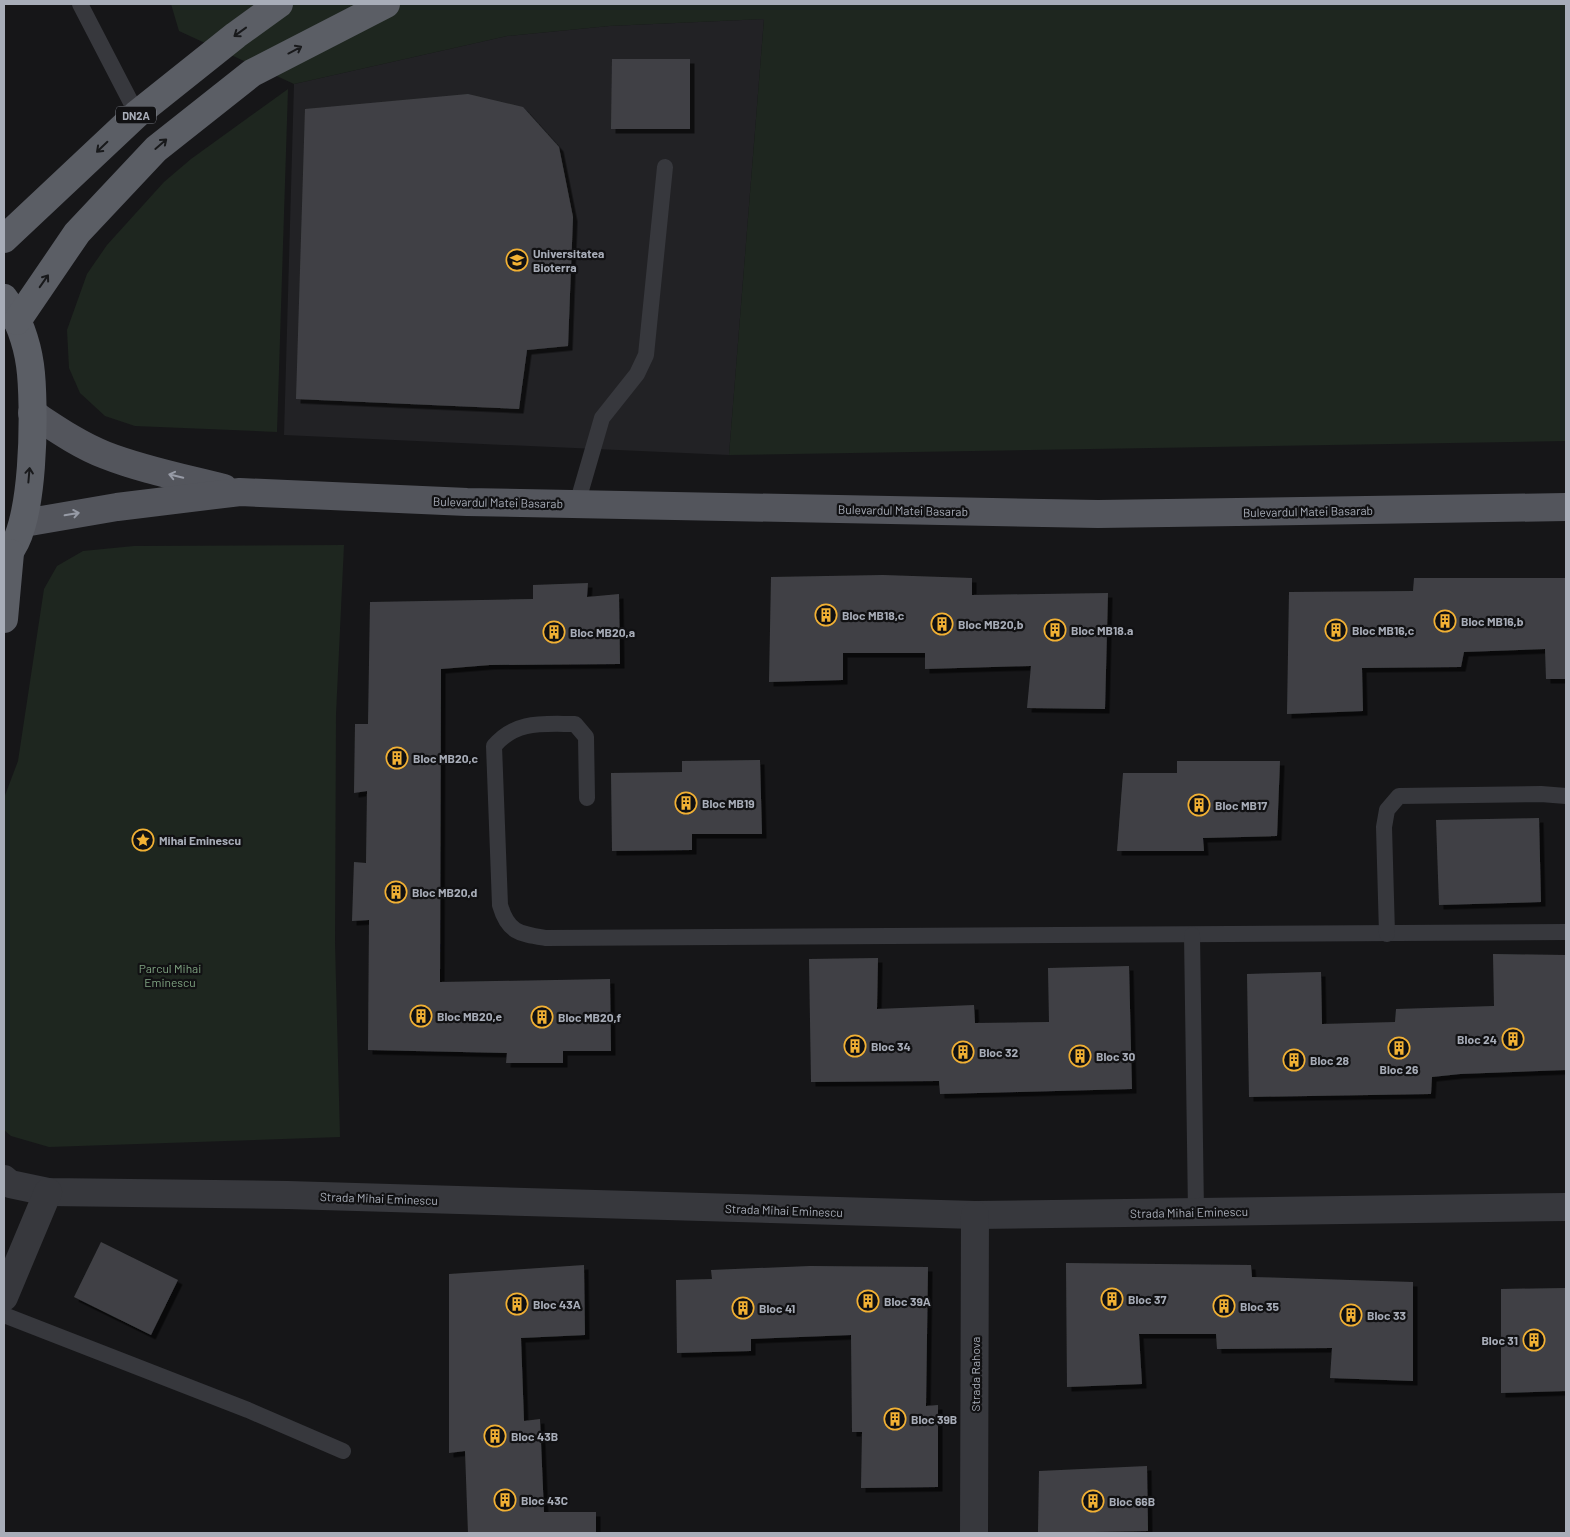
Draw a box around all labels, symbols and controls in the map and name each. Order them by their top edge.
one-way arrow [233,27,247,37]
one-way arrow [287,45,302,54]
road number: DN2A [116,106,156,124]
one-way arrow [154,139,167,150]
one-way arrow [95,141,108,153]
place label: Universitatea Bioterra [533,246,604,274]
school or university icon: Universitatea Bioterra [505,248,529,272]
one-way arrow [39,274,49,288]
one-way arrow [24,467,34,483]
one-way arrow [168,471,184,480]
street label: Bulevardul Matei Basarab [433,494,563,510]
street label: Bulevardul Matei Basarab [838,502,968,518]
street label: Bulevardul Matei Basarab [1243,503,1373,519]
one-way arrow [63,509,79,519]
building icon: Bloc MB18,c [814,603,838,627]
place label: Bloc MB18,c [842,608,905,622]
building icon: Bloc MB16,b [1433,609,1457,633]
building icon: Bloc MB20,b [930,612,954,636]
place label: Bloc MB16,b [1461,614,1524,628]
place label: Bloc MB20,b [958,617,1024,631]
building icon: Bloc MB18.a [1043,618,1067,642]
building icon: Bloc MB16,c [1324,618,1348,642]
building icon: Bloc MB20,a [542,620,566,644]
place label: Bloc MB18.a [1071,623,1133,637]
place label: Bloc MB16,c [1352,623,1415,637]
place label: Bloc MB20,a [570,625,635,639]
building icon: Bloc MB20,c [385,746,409,770]
place label: Bloc MB20,c [413,751,479,765]
building icon: Bloc MB19 [674,791,698,815]
building icon: Bloc MB17 [1187,793,1211,817]
place label: Bloc MB19 [702,796,755,810]
place label: Bloc MB17 [1215,798,1267,812]
place icon: Mihai Eminescu [131,828,155,852]
place label: Mihai Eminescu [159,833,241,847]
building icon: Bloc MB20,d [384,880,408,904]
place label: Bloc MB20,d [412,885,478,899]
park label: Parcul Mihai Eminescu [139,961,201,989]
building icon: Bloc MB20,e [409,1004,433,1028]
building icon: Bloc MB20,f [530,1005,554,1029]
place label: Bloc MB20,e [437,1009,503,1023]
place label: Bloc MB20,f [558,1010,622,1024]
building icon: Bloc 24 [1501,1027,1525,1051]
place label: Bloc 24 [1457,1032,1497,1046]
building icon: Bloc 34 [843,1034,867,1058]
building icon: Bloc 26 [1387,1036,1411,1060]
place label: Bloc 34 [871,1039,911,1053]
building icon: Bloc 32 [951,1040,975,1064]
building icon: Bloc 30 [1068,1044,1092,1068]
place label: Bloc 32 [979,1045,1018,1059]
building icon: Bloc 28 [1282,1048,1306,1072]
place label: Bloc 30 [1096,1049,1135,1063]
place label: Bloc 28 [1310,1053,1350,1067]
place label: Bloc 26 [1379,1062,1419,1076]
street label: Strada Mihai Eminescu [320,1189,438,1207]
street label: Strada Mihai Eminescu [725,1201,843,1219]
street label: Strada Mihai Eminescu [1130,1204,1248,1220]
building icon: Bloc 37 [1100,1287,1124,1311]
building icon: Bloc 39A [856,1289,880,1313]
building icon: Bloc 43A [505,1292,529,1316]
place label: Bloc 37 [1128,1292,1166,1306]
place label: Bloc 39A [884,1294,931,1308]
building icon: Bloc 35 [1212,1294,1236,1318]
building icon: Bloc 41 [731,1296,755,1320]
place label: Bloc 43A [533,1297,581,1311]
place label: Bloc 35 [1240,1299,1279,1313]
place label: Bloc 41 [759,1301,795,1315]
building icon: Bloc 33 [1339,1303,1363,1327]
place label: Bloc 33 [1367,1308,1406,1322]
building icon: Bloc 31 [1522,1328,1546,1352]
place label: Bloc 31 [1481,1333,1518,1347]
street label: Strada Rahova [968,1337,982,1411]
building icon: Bloc 39B [883,1407,907,1431]
place label: Bloc 39B [911,1412,957,1426]
building icon: Bloc 43B [483,1424,507,1448]
place label: Bloc 43B [511,1429,558,1443]
building icon: Bloc 43C [493,1488,517,1512]
building icon: Bloc 66B [1081,1489,1105,1513]
place label: Bloc 43C [521,1493,568,1507]
place label: Bloc 66B [1109,1494,1155,1508]

